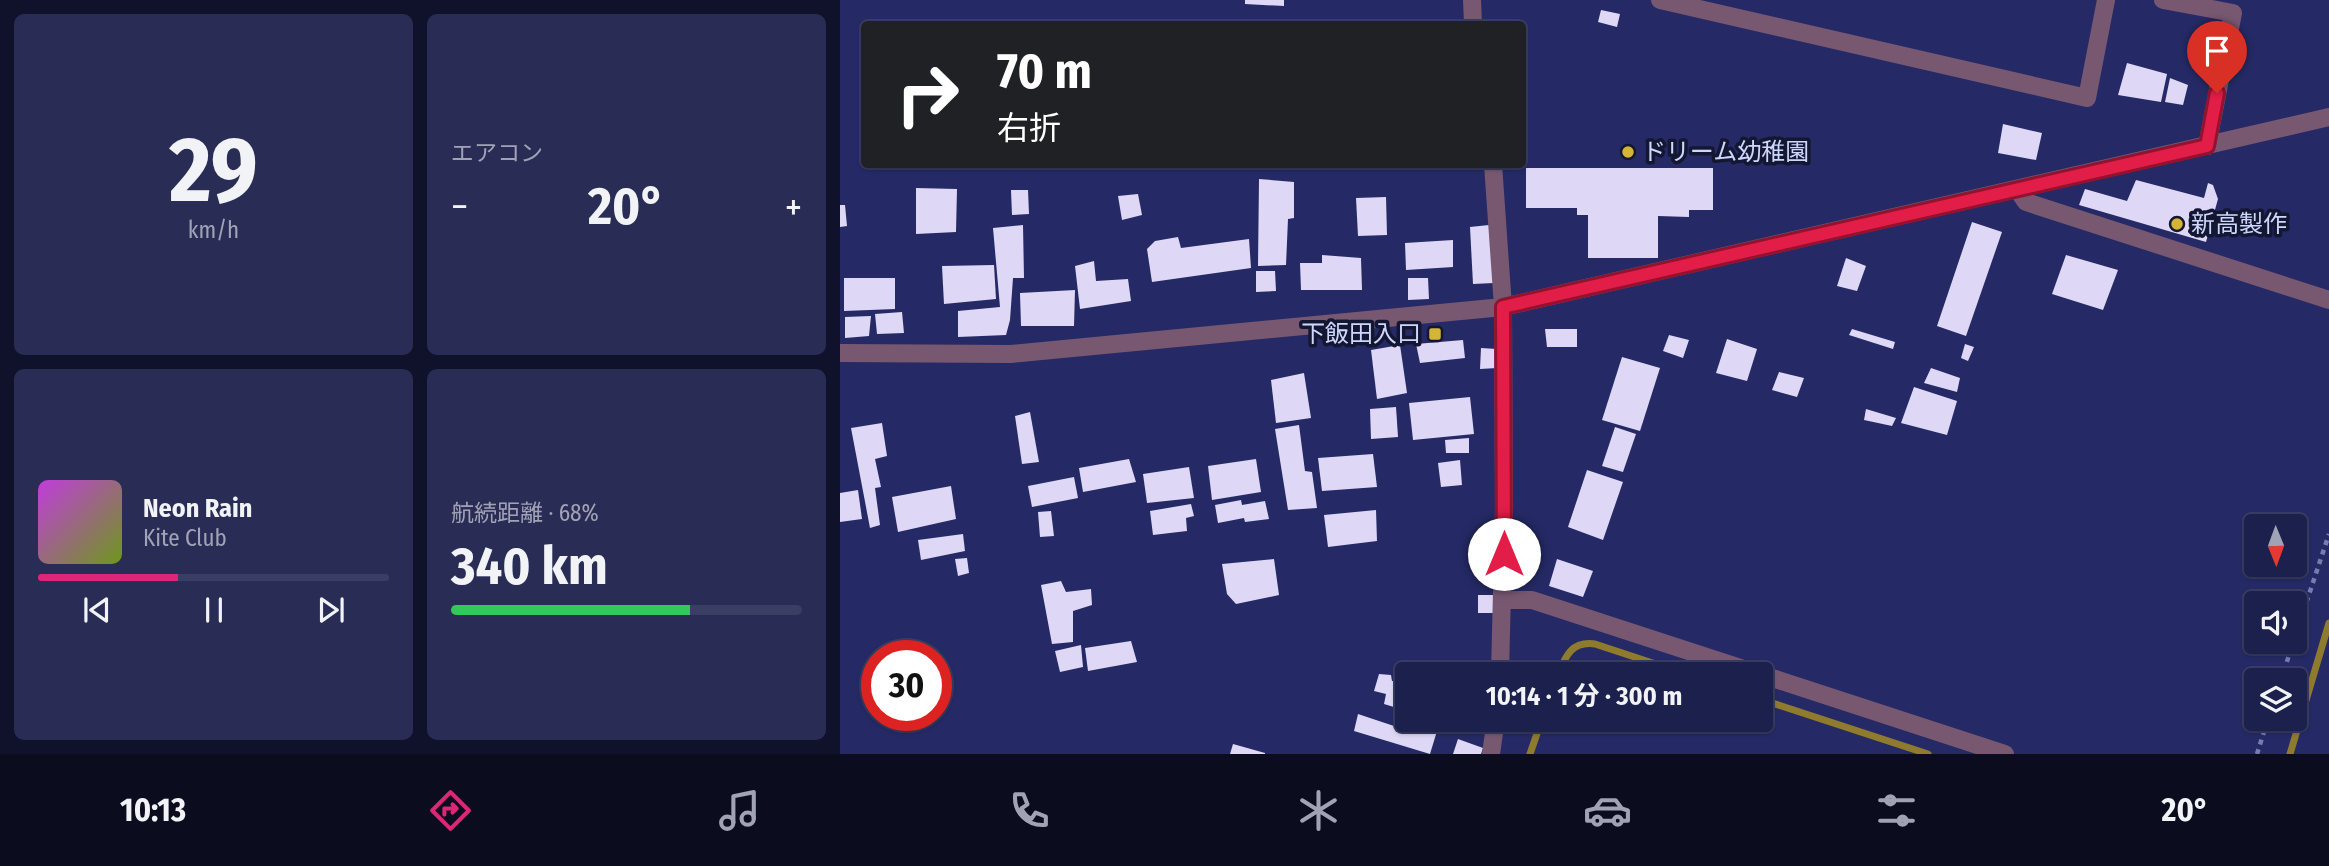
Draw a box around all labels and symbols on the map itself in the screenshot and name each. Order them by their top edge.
pin [2187,21,2247,93]
place label: ドリーム幼稚園 [1642,138,1809,166]
marker: ドリーム幼稚園 [1620,144,1636,160]
place label: 新高製作 [2191,210,2287,238]
marker: 新高製作 [2169,216,2185,232]
place label: 下飯田入口 [1301,320,1421,348]
marker: 下飯田入口 [1427,326,1443,342]
north arrow [2244,514,2306,578]
position arrow [1467,517,1541,591]
speed limit sign: 30 [861,640,952,731]

